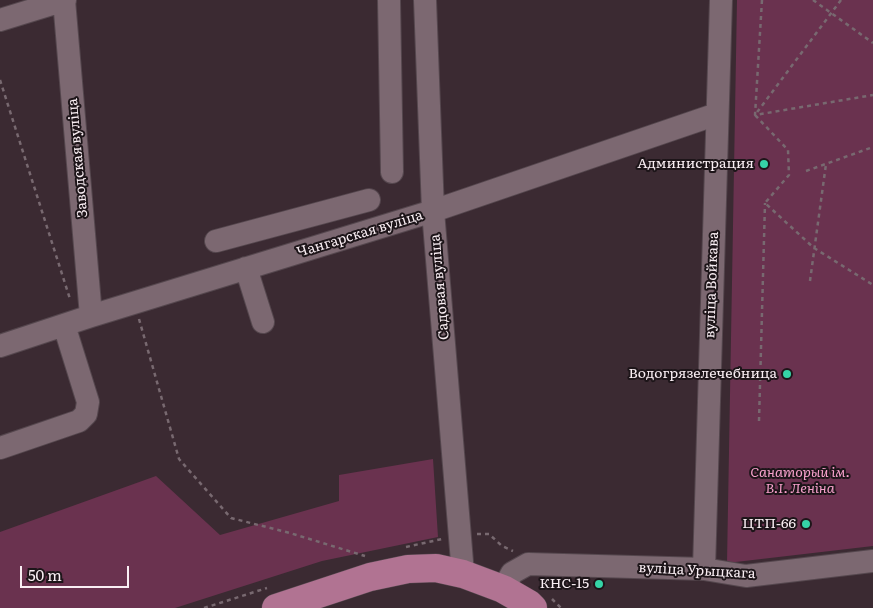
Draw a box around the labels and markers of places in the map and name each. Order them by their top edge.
place label: Администрация [637,156,754,172]
marker: Администрация [758,158,770,170]
place label: Водогрязелечебница [629,366,777,382]
marker: Водогрязелечебница [781,368,793,380]
place label: ЦТП-66 [742,516,796,532]
marker: ЦТП-66 [800,518,812,530]
place label: КНС-15 [540,576,589,592]
marker: КНС-15 [593,578,605,590]

